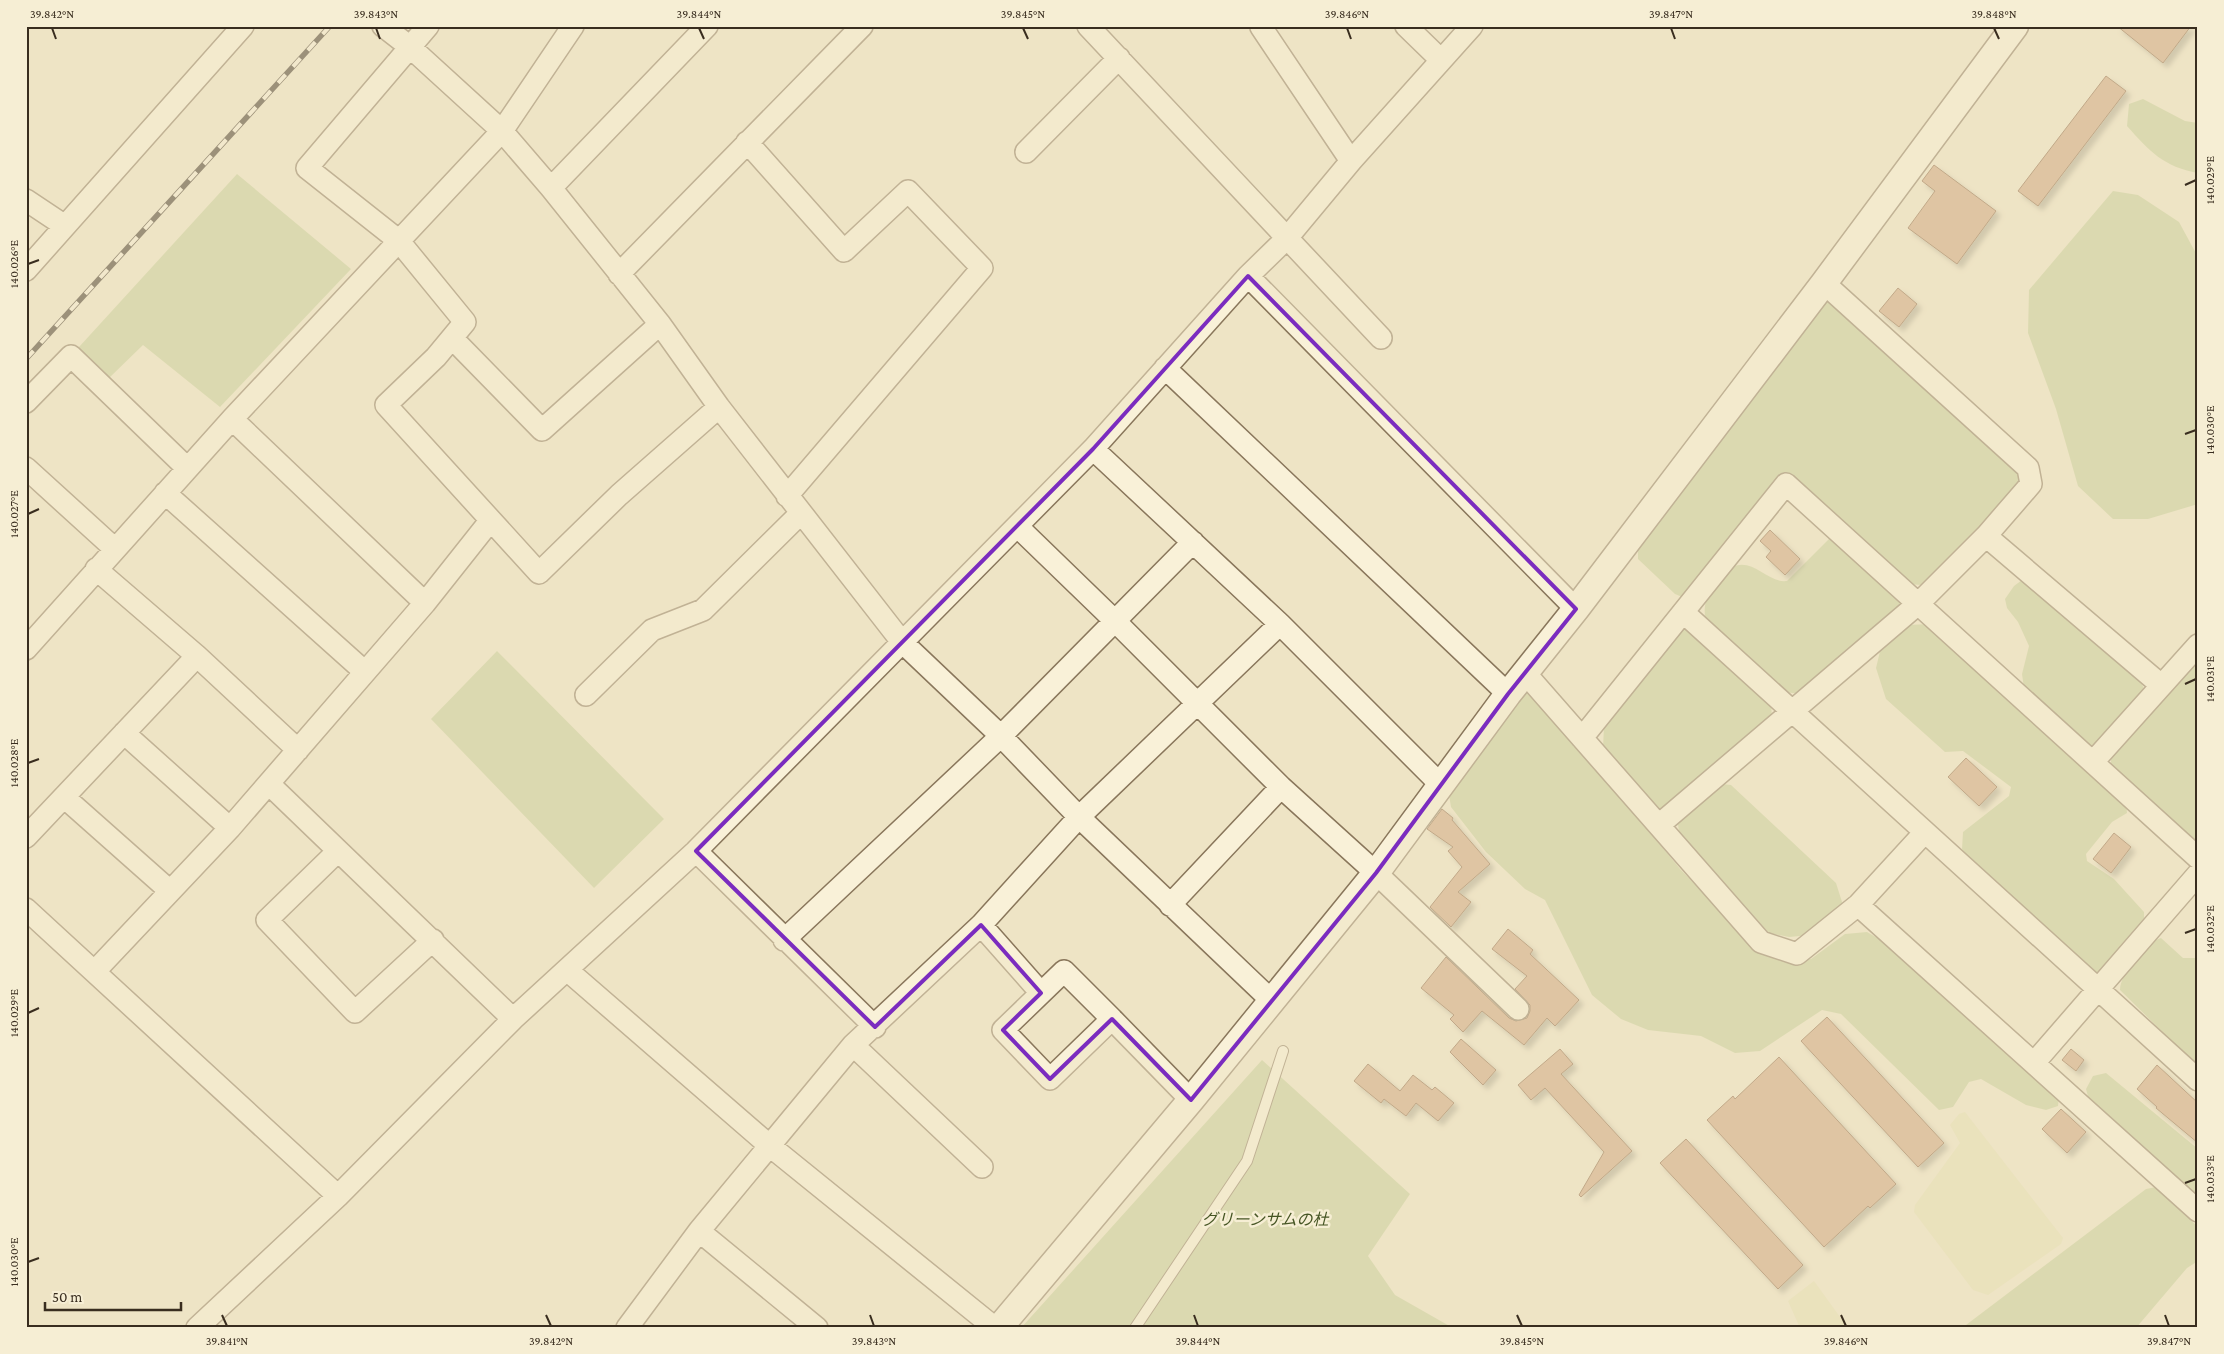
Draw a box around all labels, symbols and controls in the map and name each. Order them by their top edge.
text: 39.842°N [30,7,74,21]
text: 39.843°N [354,7,398,21]
text: 39.844°N [677,7,722,21]
text: 39.845°N [1001,7,1045,21]
text: 39.846°N [1325,7,1369,21]
text: 39.847°N [1649,7,1693,21]
text: 39.848°N [1971,7,2017,21]
text: 140.029°E [2203,155,2217,204]
text: 140.026°E [7,240,21,288]
text: 140.030°E [2203,405,2217,454]
text: 140.027°E [7,490,21,538]
text: 140.031°E [2203,656,2217,702]
text: 140.028°E [7,738,21,787]
text: 140.032°E [2203,905,2217,953]
text: 140.029°E [7,988,21,1037]
text: 140.033°E [2203,1155,2217,1203]
park label: グリーンサムの杜 [1202,1211,1329,1228]
text: 140.030°E [7,1237,21,1286]
scale bar [45,1279,181,1311]
text: 50 m [52,1289,82,1305]
text: 39.841°N [206,1334,248,1348]
text: 39.842°N [529,1334,573,1348]
text: 39.843°N [852,1334,896,1348]
text: 39.844°N [1176,1334,1221,1348]
text: 39.845°N [1500,1334,1544,1348]
text: 39.846°N [1824,1334,1868,1348]
text: 39.847°N [2147,1334,2191,1348]

